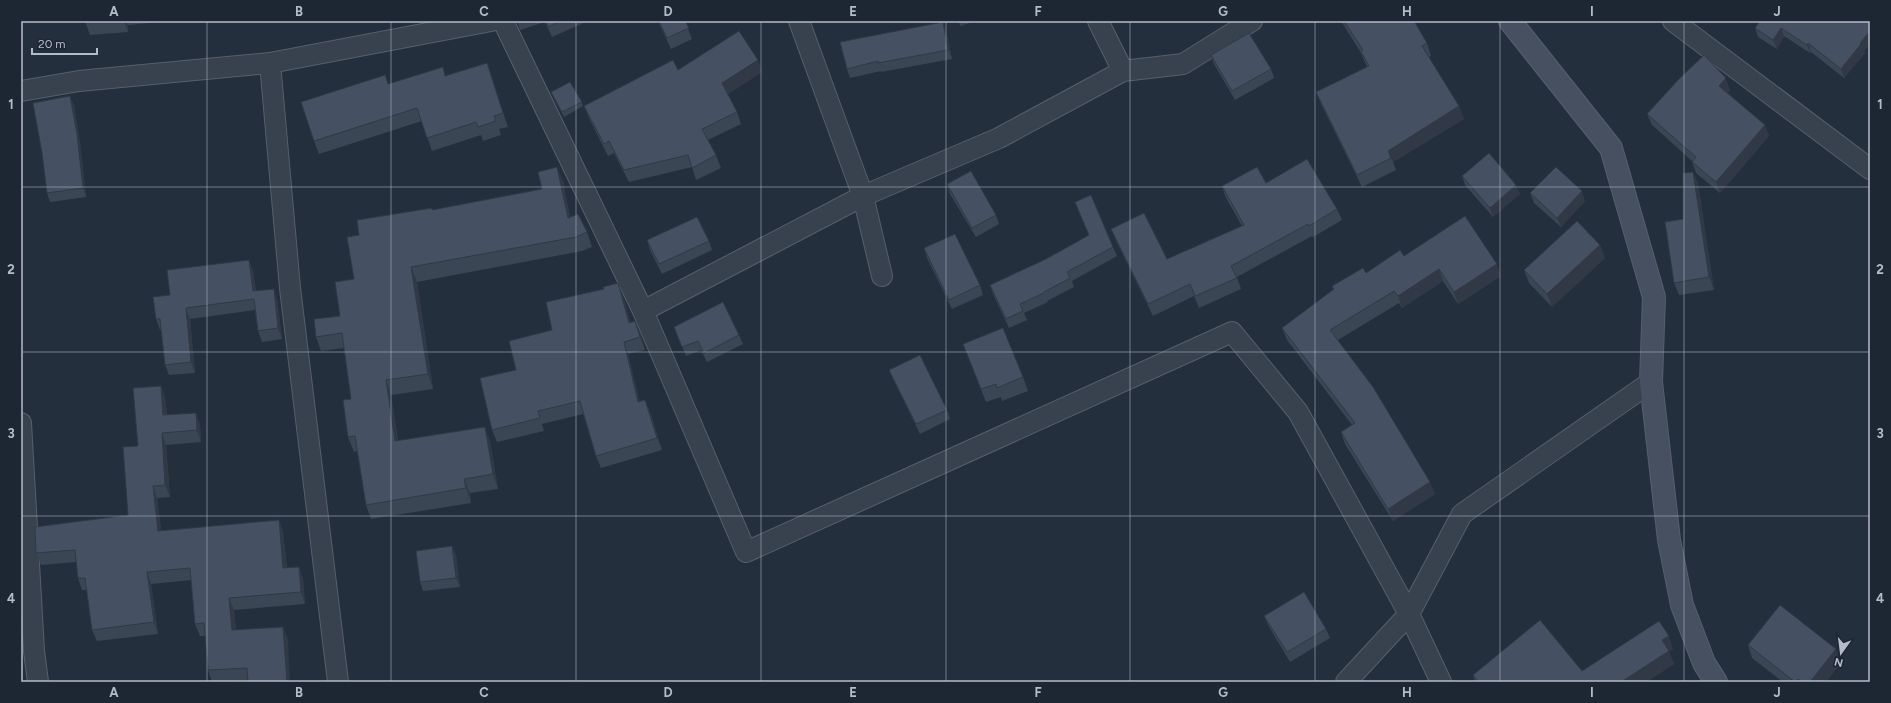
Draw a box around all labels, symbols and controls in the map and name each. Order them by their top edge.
text: A [109,4,119,19]
text: B [295,4,303,19]
text: C [479,4,489,19]
text: D [663,4,673,19]
text: E [849,4,857,19]
text: F [1034,4,1042,19]
text: G [1218,4,1228,19]
text: H [1402,4,1412,19]
text: I [1590,4,1594,19]
text: J [1773,4,1781,19]
scale bar [32,30,97,56]
text: 20 m [38,37,66,51]
text: 1 [8,97,14,112]
text: 1 [1877,97,1883,112]
text: 2 [7,262,15,277]
text: 2 [1876,262,1884,277]
text: 3 [7,426,15,441]
text: 3 [1876,426,1884,441]
text: 4 [7,591,15,606]
text: 4 [1876,591,1884,606]
north arrow [1821,633,1861,673]
text: N [1833,655,1844,670]
text: A [109,685,119,700]
text: B [295,685,303,700]
text: C [479,685,489,700]
text: D [663,685,673,700]
text: E [849,685,857,700]
text: F [1034,685,1042,700]
text: G [1218,685,1228,700]
text: H [1402,685,1412,700]
text: I [1590,685,1594,700]
text: J [1773,685,1781,700]

